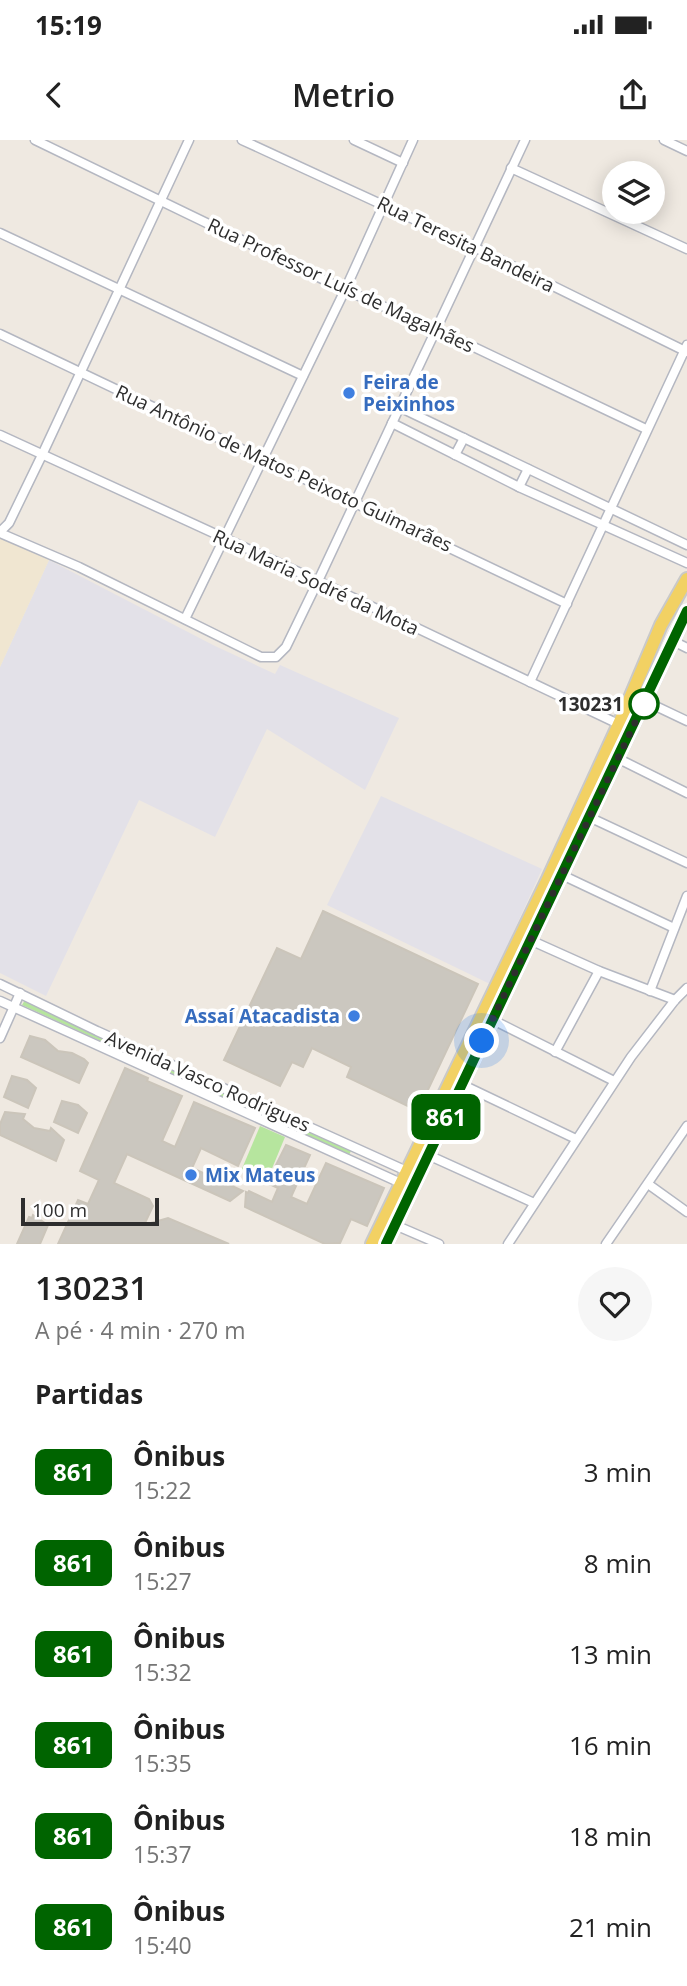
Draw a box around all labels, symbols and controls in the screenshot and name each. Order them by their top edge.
text: 15:19 [35,7,102,43]
text: Metrio [292,73,395,116]
icon: back [35,76,73,114]
icon: share [614,76,652,114]
map controls [602,161,665,224]
button: layers [602,161,665,224]
street label: Rua Teresita Bandeira [373,190,559,298]
street label: Rua Professor Luís de Magalhães [203,212,479,358]
place label: Feira de Peixinhos [363,369,455,417]
street label: Rua Antônio de Matos Peixoto Guimarães [112,378,456,558]
marker: Feira de Peixinhos [341,385,357,401]
street label: Rua Maria Sodré da Mota [209,523,423,641]
marker: 130231 [629,689,659,719]
place label: 130231 [558,691,623,717]
place label: Assaí Atacadista [185,1003,340,1029]
marker: Assaí Atacadista [346,1008,362,1024]
your location [464,1023,499,1058]
street label: Avenida Vasco Rodrigues [102,1024,314,1138]
line badge: 861 [406,1094,486,1140]
text: 861 [425,1100,467,1133]
place label: Mix Mateus [205,1162,315,1188]
marker: Mix Mateus [183,1167,199,1183]
scale bar [21,1195,159,1227]
text: 100 m [32,1197,87,1223]
text: 130231 [35,1265,148,1310]
button: heart [578,1267,652,1341]
text: A pé · 4 min · 270 m [35,1314,246,1346]
text: Partidas [35,1376,143,1412]
text: Ônibus [133,1438,225,1474]
text: 3 min [584,1454,652,1490]
text: 861 [53,1455,94,1488]
text: 15:22 [133,1474,192,1506]
text: Ônibus [133,1529,225,1565]
text: 8 min [584,1545,652,1581]
text: 861 [53,1546,94,1579]
text: 15:27 [133,1565,192,1597]
text: Ônibus [133,1620,225,1656]
text: 13 min [569,1636,652,1672]
text: 861 [53,1637,94,1670]
text: 15:32 [133,1656,192,1688]
text: Ônibus [133,1711,225,1747]
text: 16 min [569,1727,652,1763]
text: 861 [53,1728,94,1761]
text: 15:35 [133,1747,192,1779]
text: Ônibus [133,1802,225,1838]
text: 18 min [569,1818,652,1854]
text: 861 [53,1819,94,1852]
text: 15:37 [133,1838,192,1870]
text: Ônibus [133,1893,225,1929]
text: 21 min [569,1909,652,1945]
text: 861 [53,1910,94,1943]
text: 15:40 [133,1929,192,1961]

